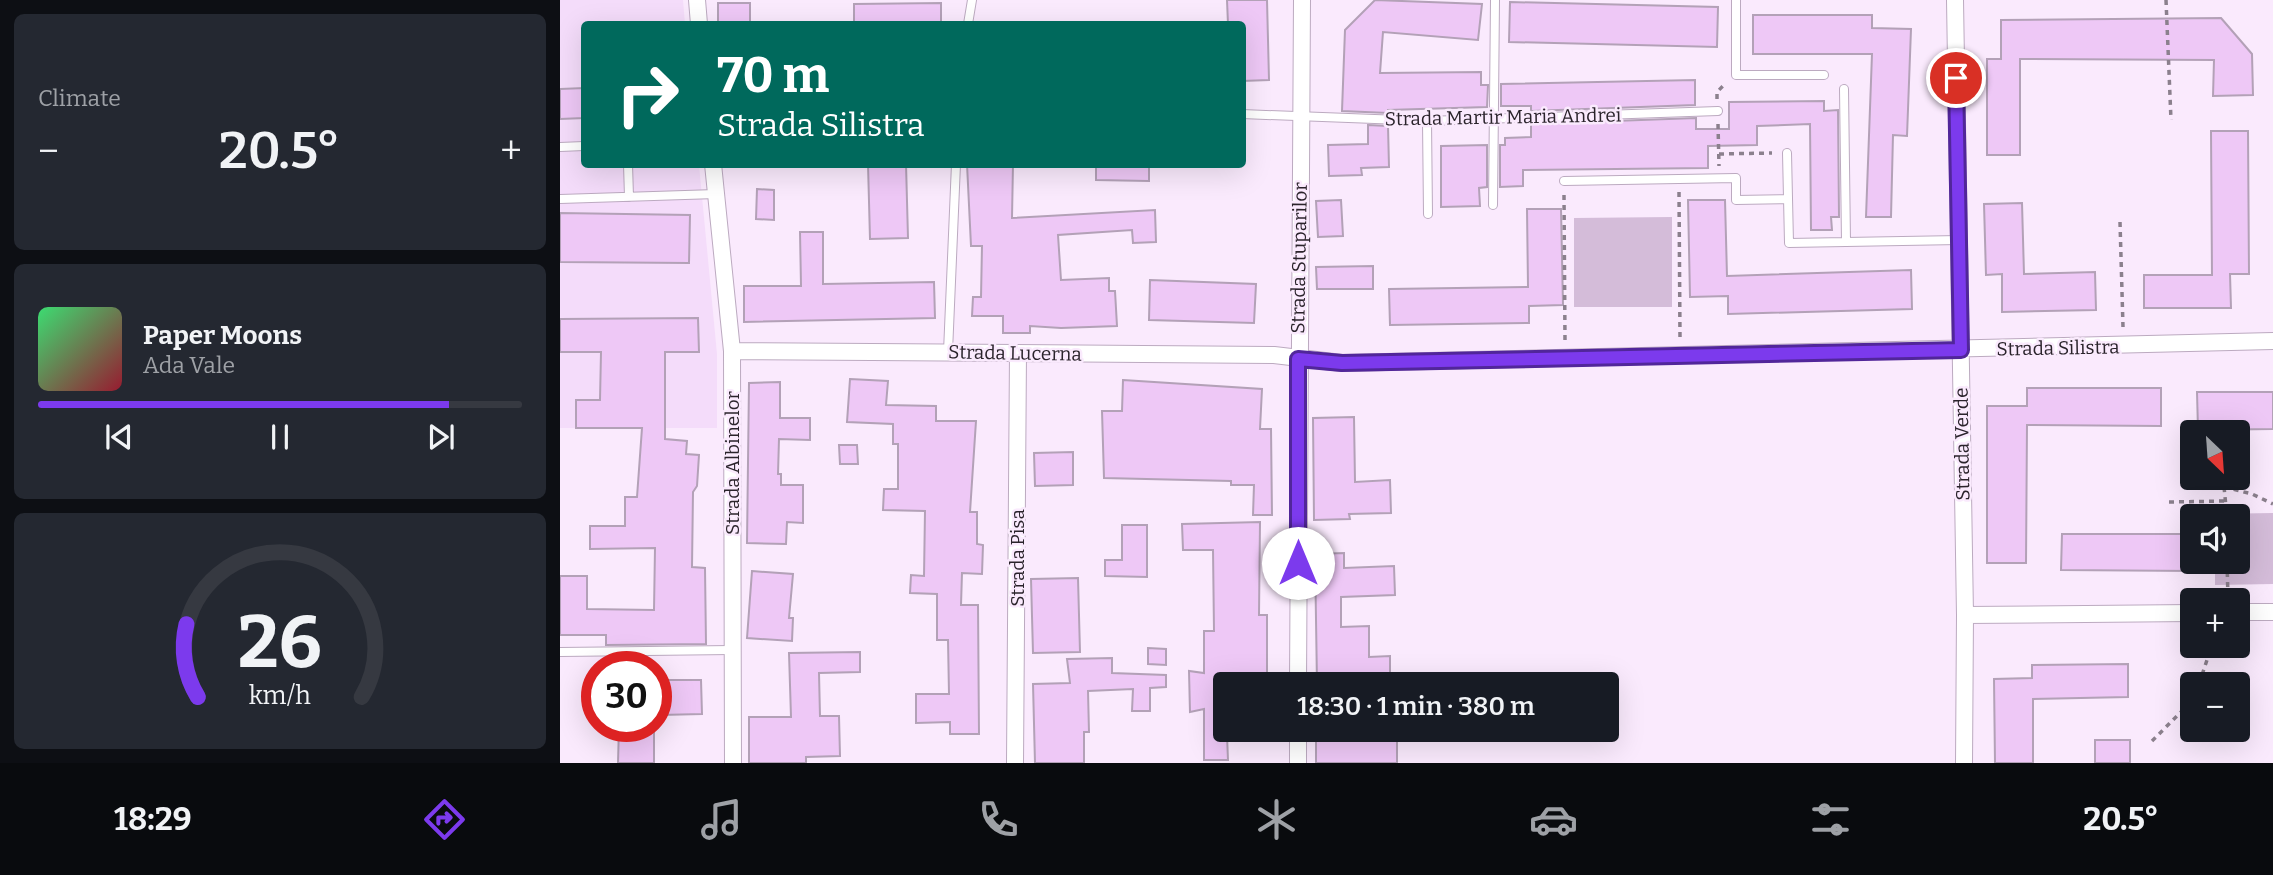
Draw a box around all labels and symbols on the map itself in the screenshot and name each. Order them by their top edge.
pin [1926,48,1986,108]
street label: Strada Martir Maria Andrei [1384,103,1622,131]
street label: Strada Stuparilor [1286,181,1312,334]
street label: Strada Silistra [1996,335,2120,361]
street label: Strada Lucerna [948,340,1083,366]
street label: Strada Verde [1950,387,1974,501]
street label: Strada Albinelor [721,390,744,535]
north arrow [2180,420,2250,490]
street label: Strada Pisa [1006,509,1029,607]
position arrow [1261,526,1335,600]
speed limit sign: 30 [581,651,672,742]

